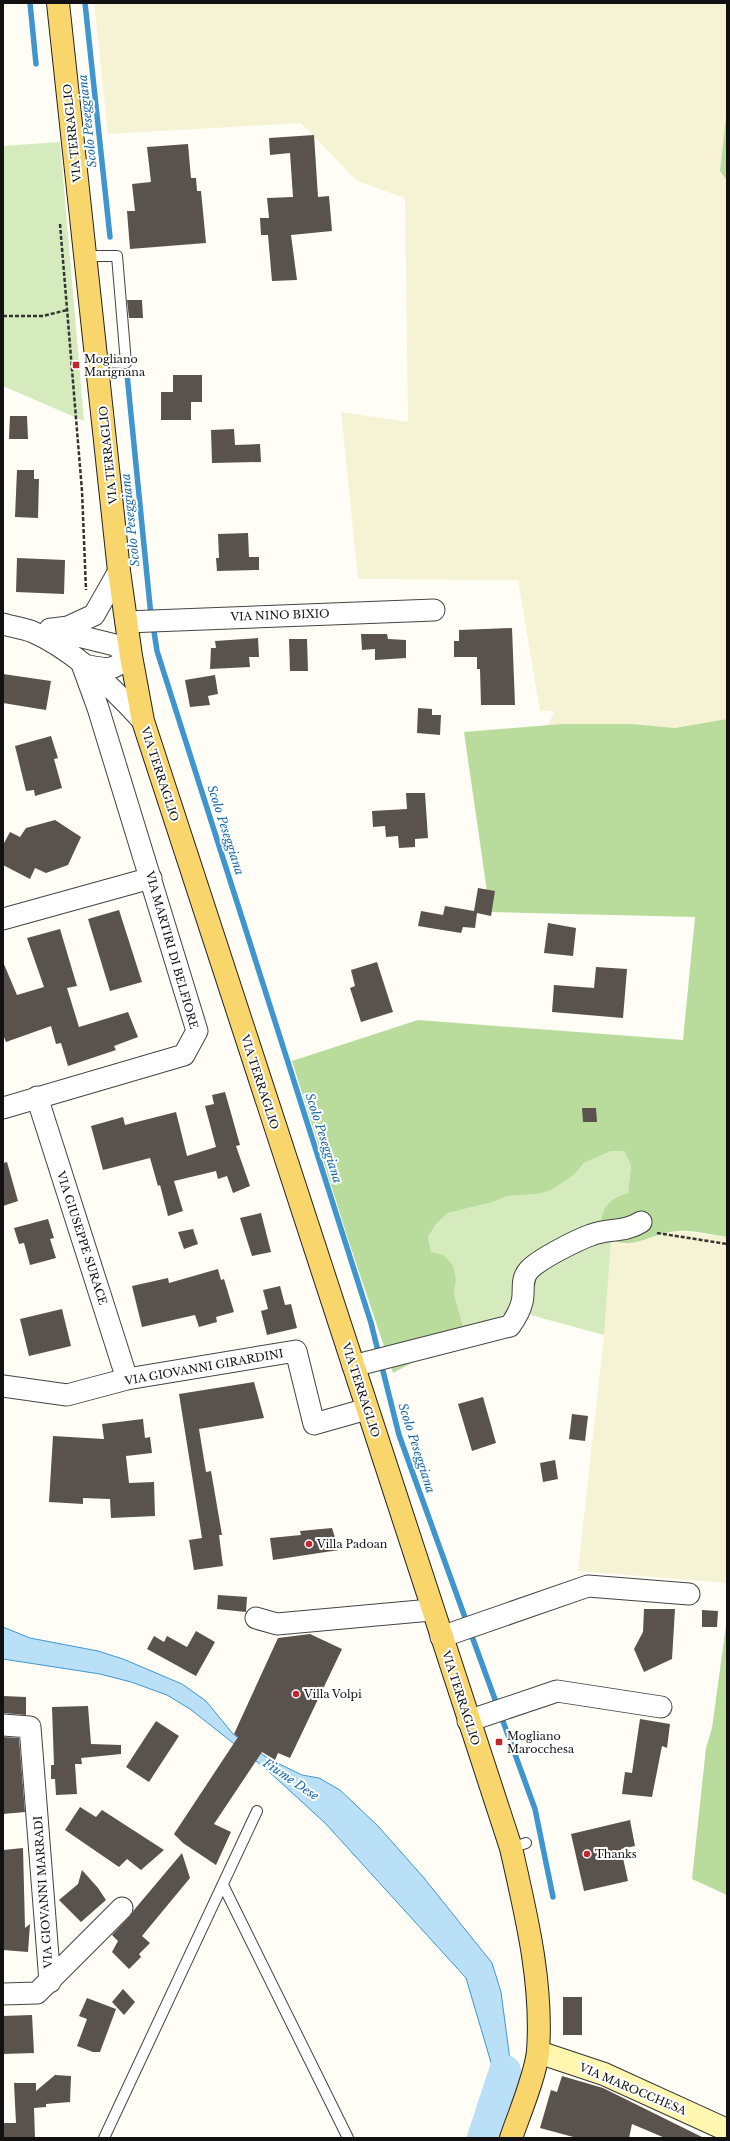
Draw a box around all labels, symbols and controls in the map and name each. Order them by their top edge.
water label: Scolo Peseggiana [75,73,99,168]
street label: VIA TERRAGLIO [60,83,84,184]
place label: Mogliano Marignana [84,352,146,379]
marker: Mogliano Marignana [71,360,81,370]
street label: VIA TERRAGLIO [96,405,120,506]
water label: Scolo Peseggiana [118,472,142,567]
street label: VIA NINO BIXIO [229,606,330,624]
street label: VIA TERRAGLIO [138,724,182,823]
water label: Scolo Peseggiana [204,783,248,877]
street label: VIA MARTIRI DI BELFIORE [142,869,201,1030]
street label: VIA TERRAGLIO [238,1032,282,1131]
water label: Scolo Peseggiana [302,1091,346,1185]
street label: VIA GIUSEPPE SURACE [53,1169,110,1307]
street label: VIA TERRAGLIO [339,1340,383,1439]
street label: VIA GIOVANNI GIRARDINI [123,1346,285,1388]
water label: Scolo Peseggiana [395,1401,439,1495]
place label: Villa Padoan [316,1537,388,1551]
marker: Villa Padoan [304,1539,314,1549]
street label: VIA TERRAGLIO [439,1648,483,1747]
place label: Villa Volpi [303,1687,362,1701]
marker: Villa Volpi [291,1689,301,1699]
place label: Mogliano Marocchesa [507,1729,575,1756]
marker: Mogliano Marocchesa [494,1737,504,1747]
water label: Fiume Dese [260,1754,322,1803]
street label: VIA GIOVANNI MARRADI [31,1815,55,1970]
place label: Thanks [595,1847,637,1861]
marker: Thanks [582,1849,592,1859]
street label: VIA MAROCCHESA [576,2060,689,2118]

